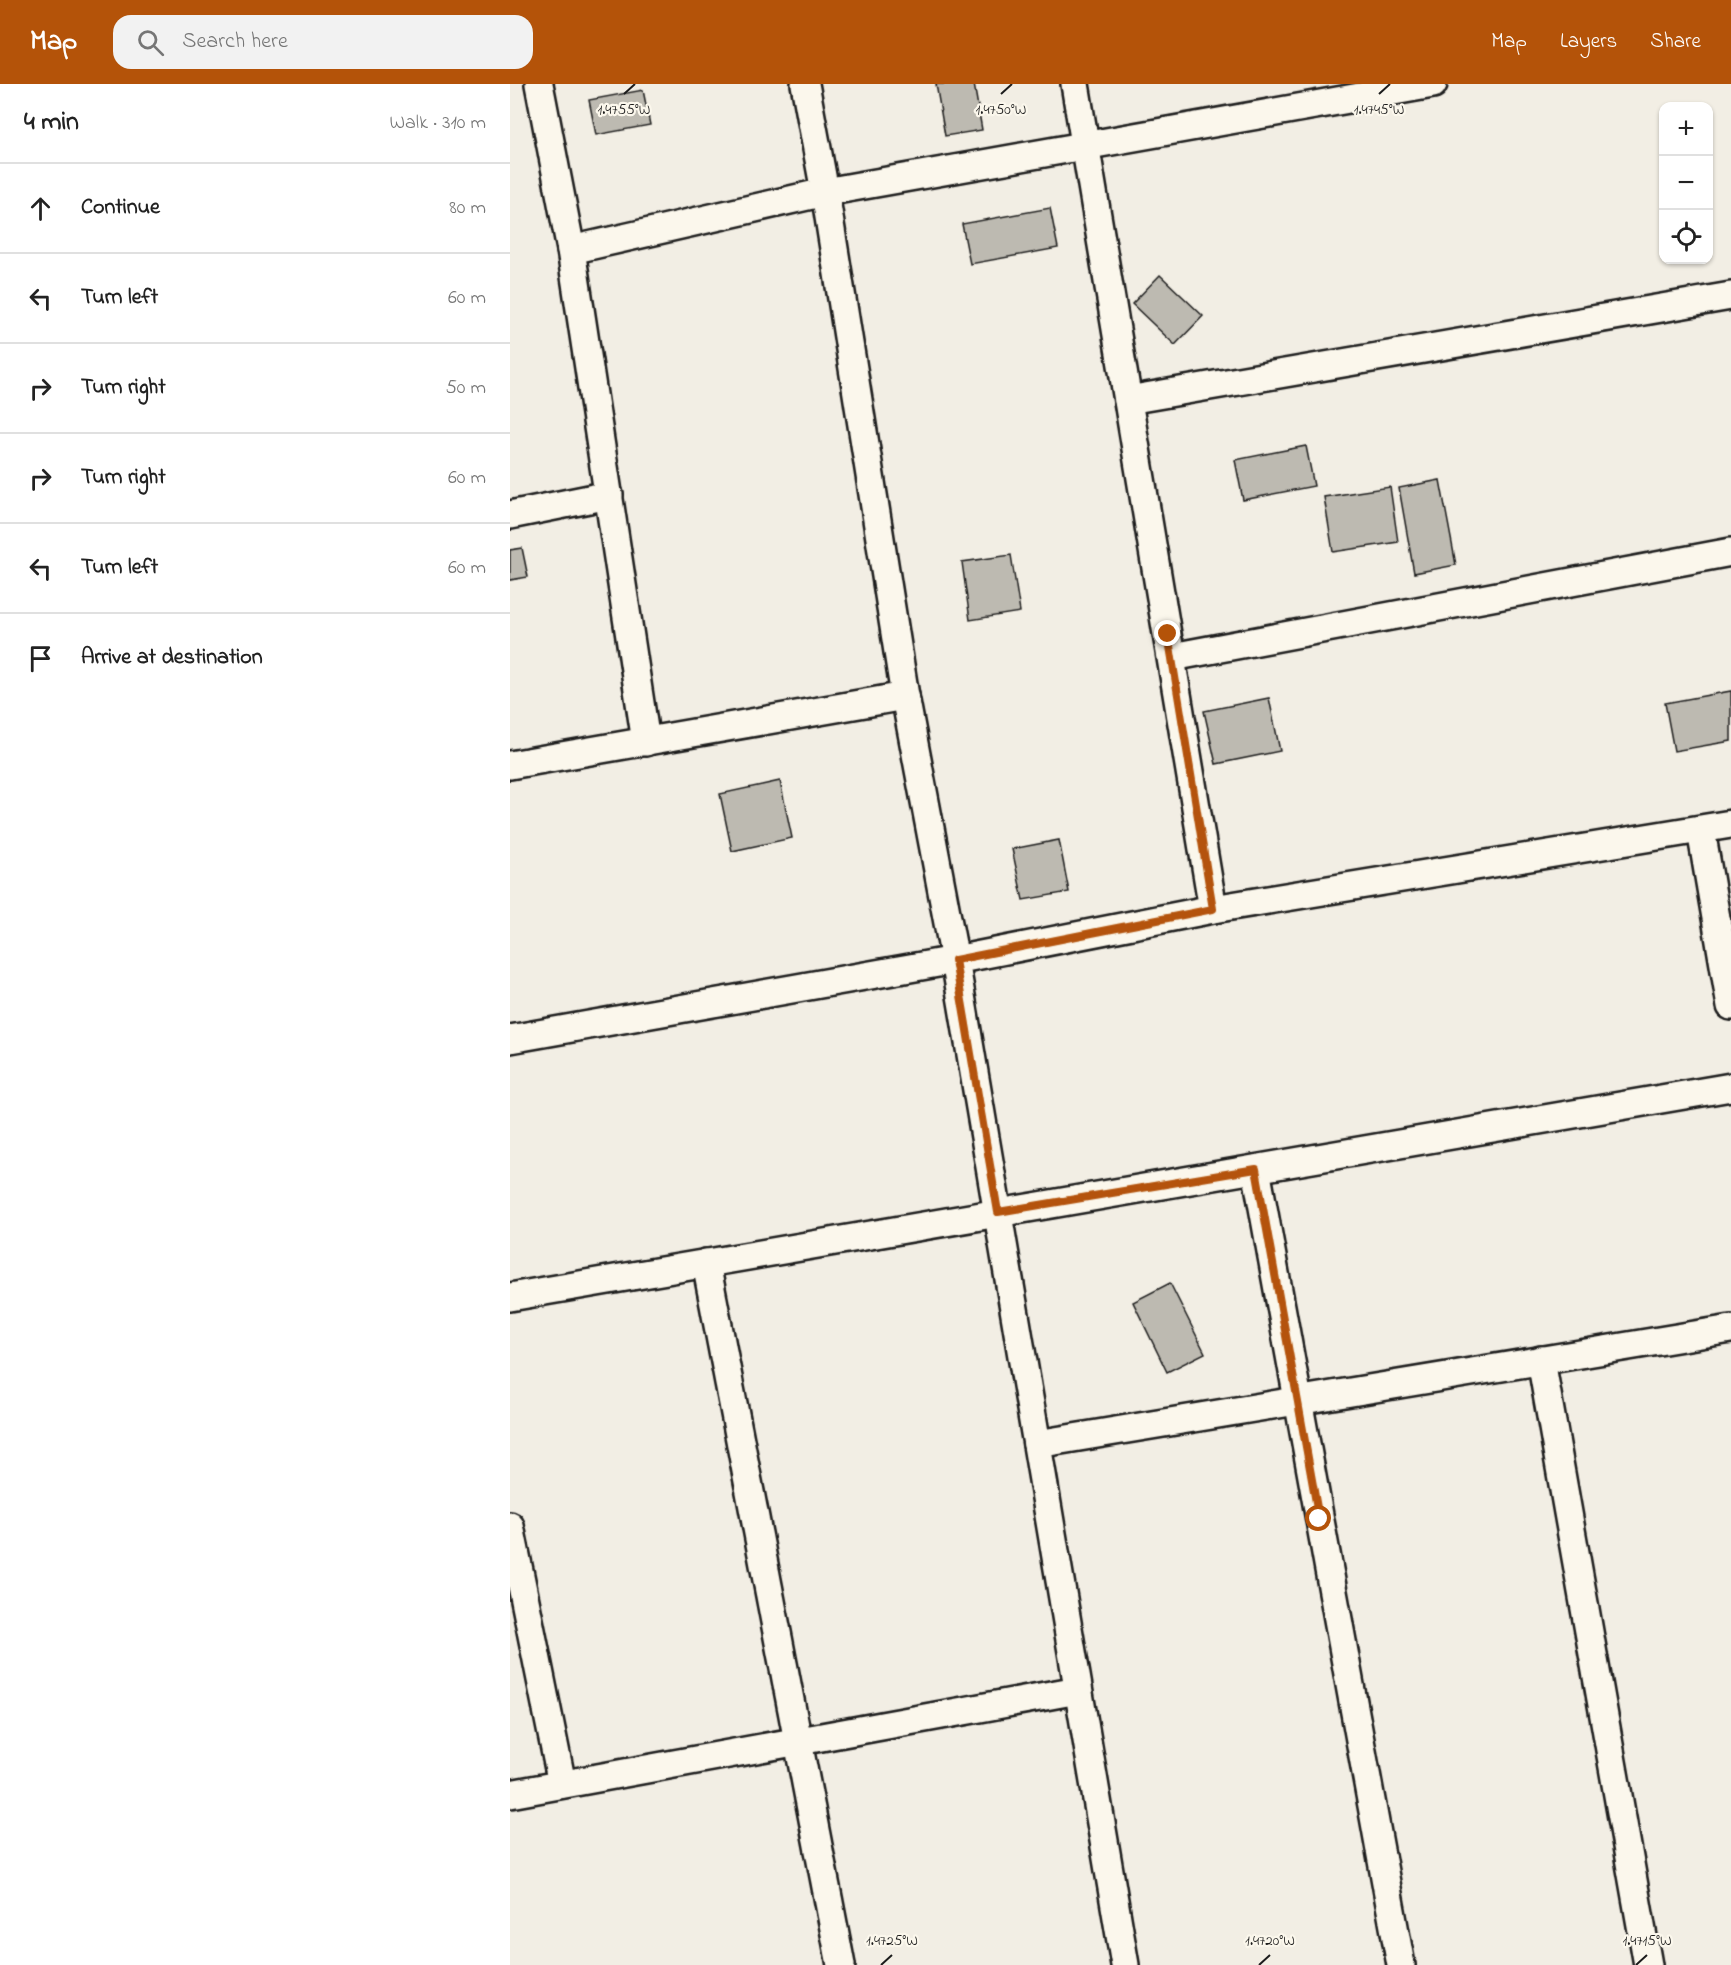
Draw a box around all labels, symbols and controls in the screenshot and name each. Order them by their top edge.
search box [113,15,533,69]
text: Map [30,22,77,63]
icon: search [134,26,167,59]
text: Search here [182,26,288,58]
text: Map [1491,27,1527,57]
text: Layers [1560,27,1617,57]
text: Share [1650,27,1701,57]
text: 1.4755°W [598,99,651,121]
text: 1.4750°W [976,99,1026,121]
text: 1.4745°W [1354,99,1404,121]
map controls [1659,102,1713,264]
button: + [1659,102,1713,156]
text: 4 min [24,104,79,142]
text: Walk · 310 m [390,109,486,138]
button: − [1659,156,1713,210]
icon: ahead [24,192,57,225]
text: Continue [81,192,160,224]
text: 80 m [449,194,486,223]
button: locate [1659,210,1713,264]
icon: left [24,282,57,315]
text: Turn left [81,282,158,314]
text: 60 m [448,284,486,313]
icon: right [24,372,57,405]
text: Turn right [81,372,166,404]
text: 50 m [445,374,486,403]
icon: right [24,462,57,495]
text: Turn right [81,462,166,494]
text: 60 m [448,464,486,493]
icon: left [24,552,57,585]
text: Turn left [81,552,158,584]
text: 60 m [448,554,486,583]
route end [1154,620,1180,646]
icon: arrive [24,642,57,675]
text: Arrive at destination [81,642,263,674]
route start [1305,1505,1331,1531]
text: 1.4725°W [866,1930,918,1952]
text: 1.4720°W [1245,1930,1295,1952]
text: 1.4715°W [1622,1930,1672,1952]

